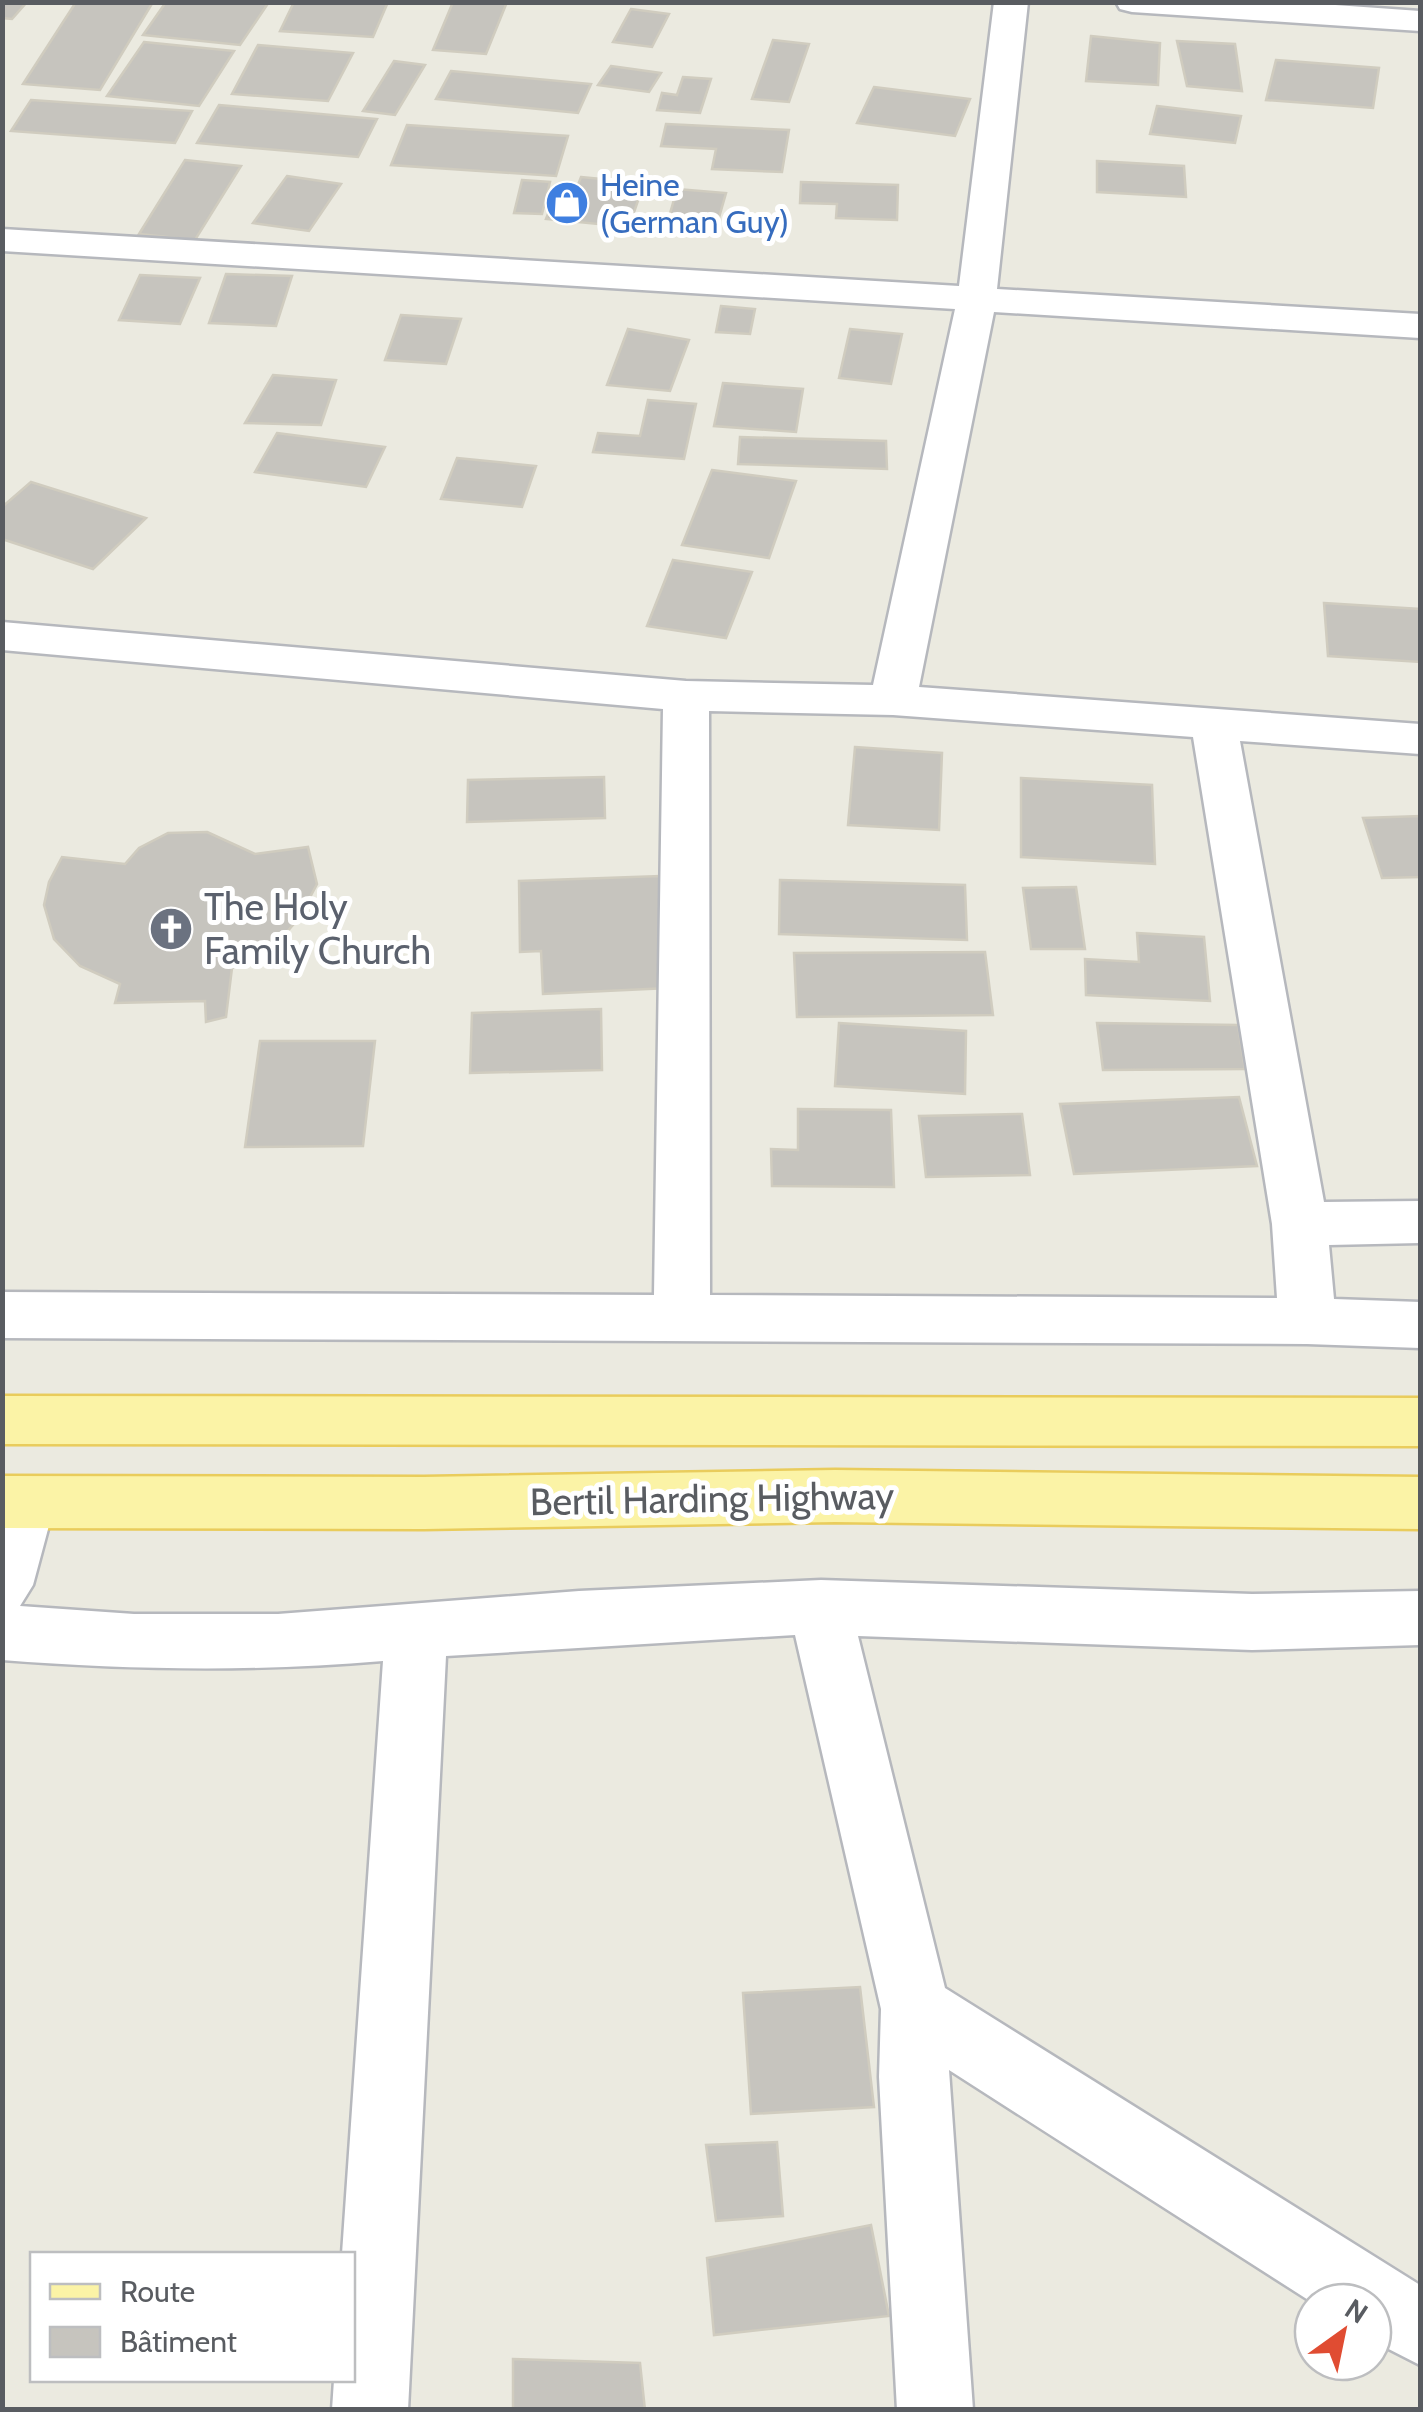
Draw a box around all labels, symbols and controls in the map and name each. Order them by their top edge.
place label: Heine (German Guy) [600,165,789,241]
shop icon: Heine (German Guy) [544,180,590,226]
place label: The Holy Family Church [204,883,431,974]
church icon: The Holy Family Church [148,906,194,952]
street label: Bertil Harding Highway [529,1472,895,1525]
legend [30,2252,355,2382]
text: Route [120,2273,195,2310]
north arrow [1293,2282,1393,2382]
text: N [1339,2291,1374,2331]
text: Bâtiment [120,2323,237,2360]

